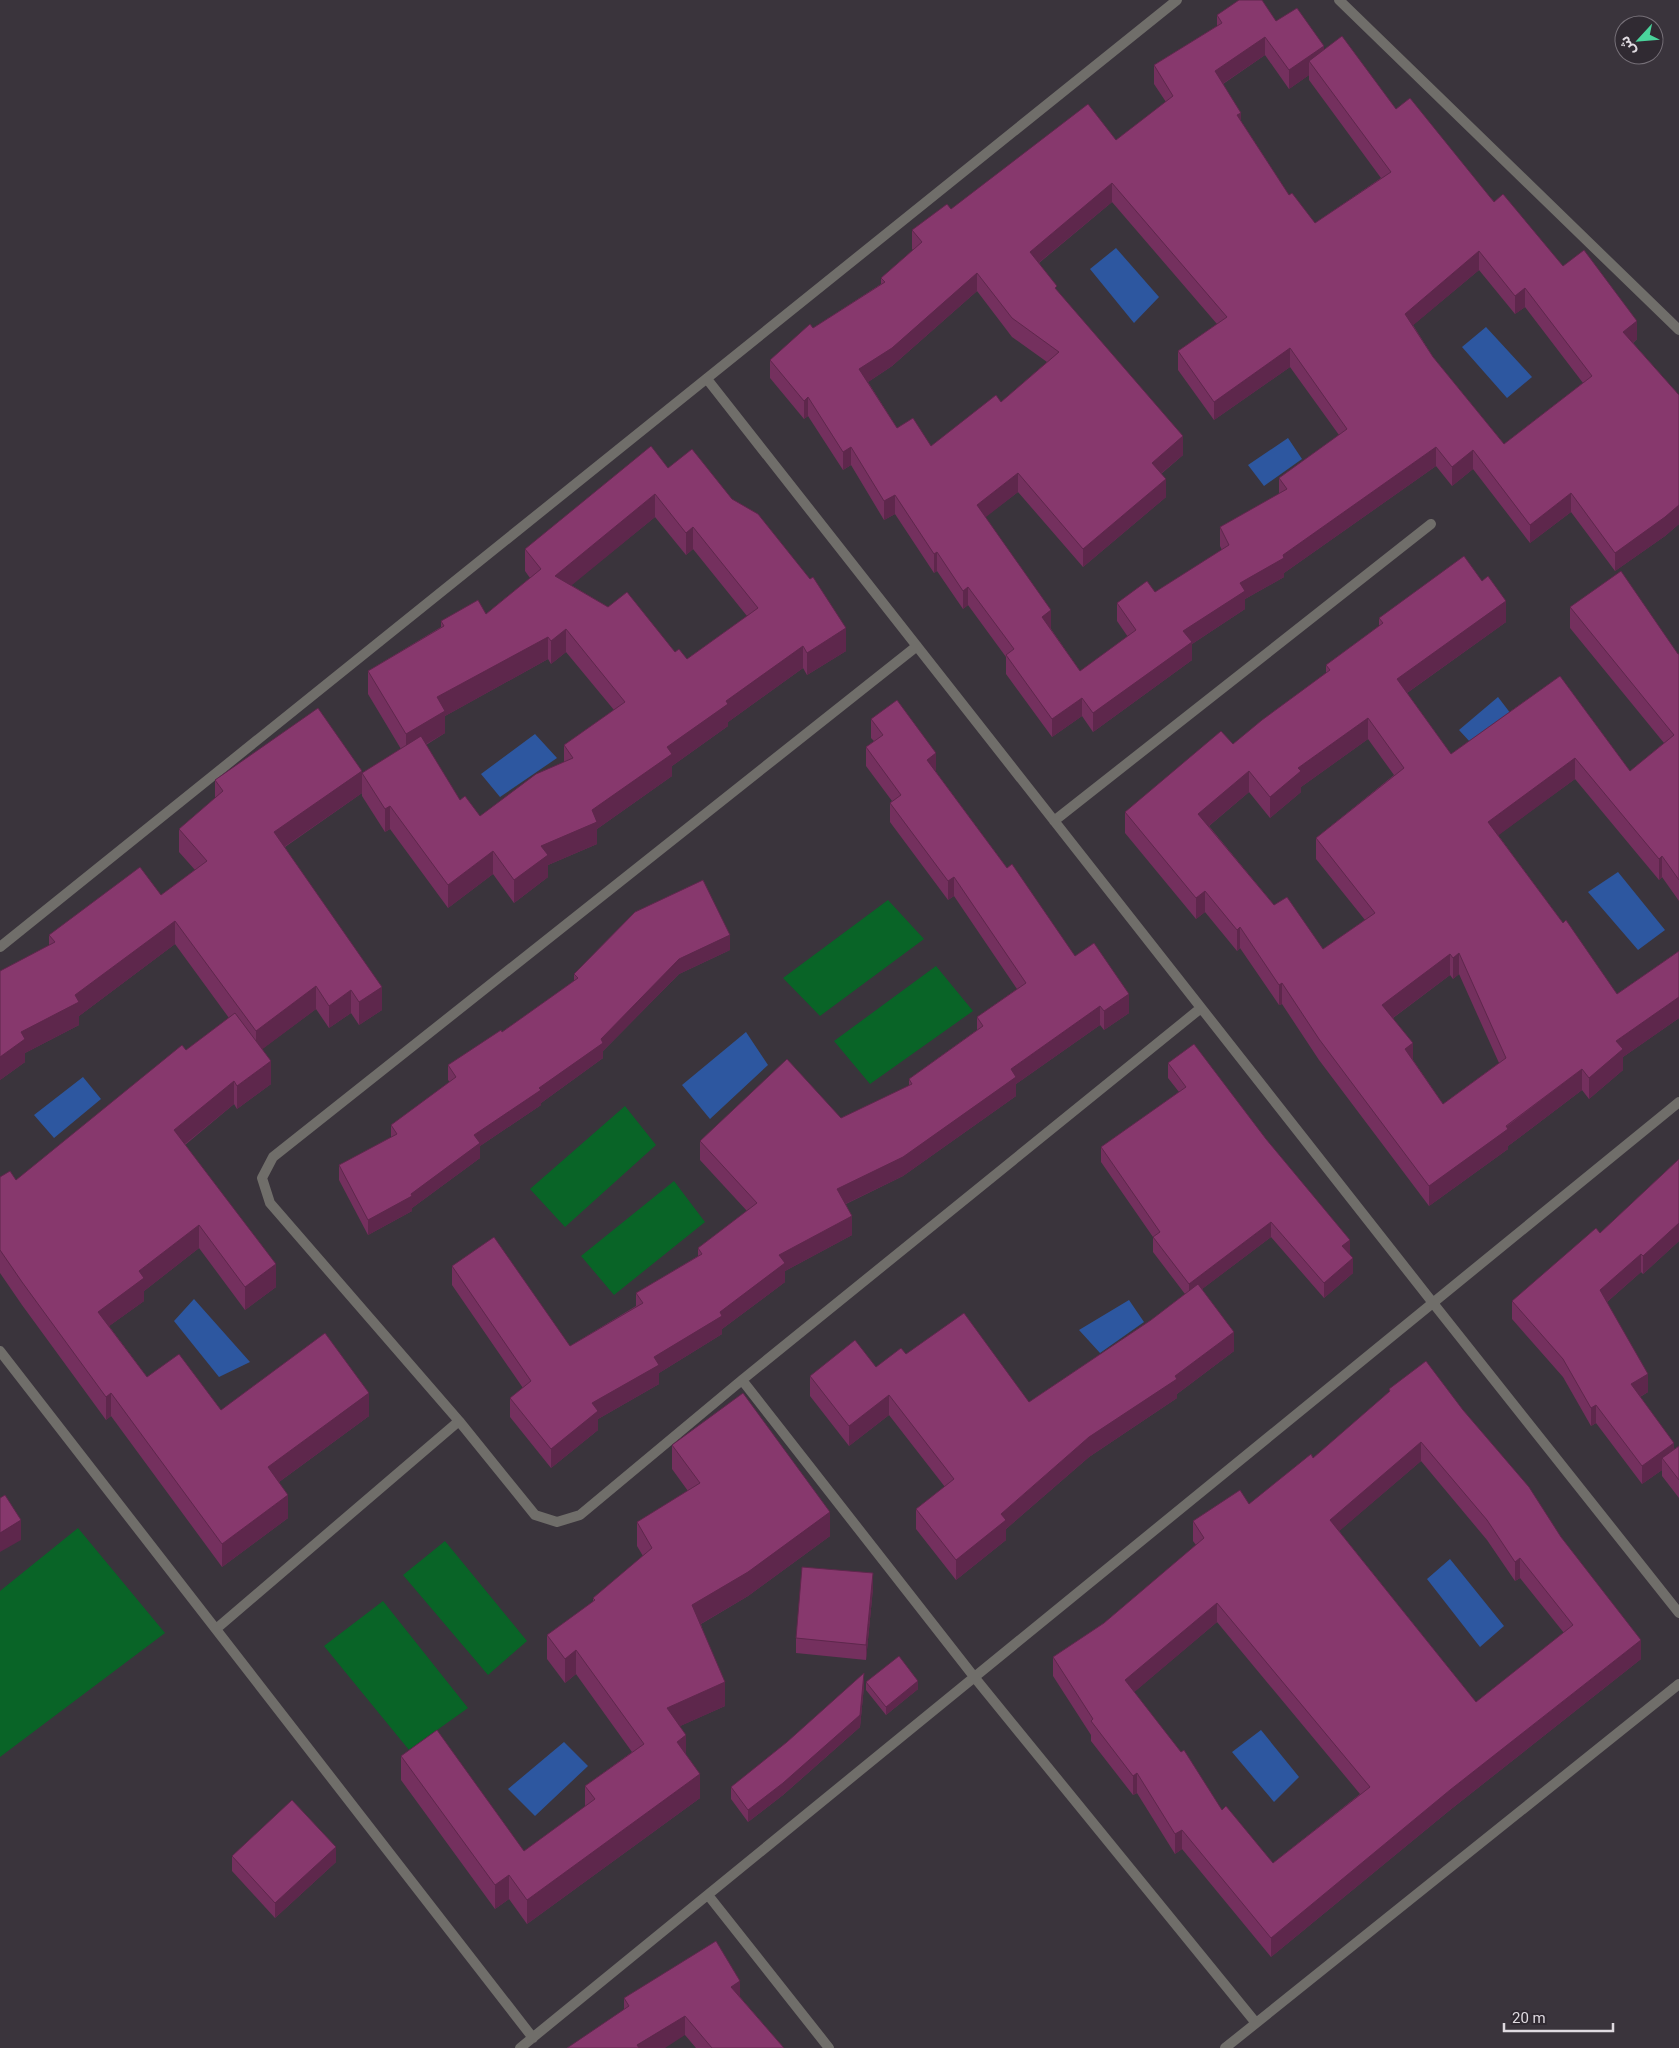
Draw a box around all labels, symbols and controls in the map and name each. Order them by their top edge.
north arrow [1614,15,1664,65]
text: ش [1616,34,1639,58]
scale bar [1504,2000,1613,2032]
text: 20 m [1512,2009,1546,2027]

